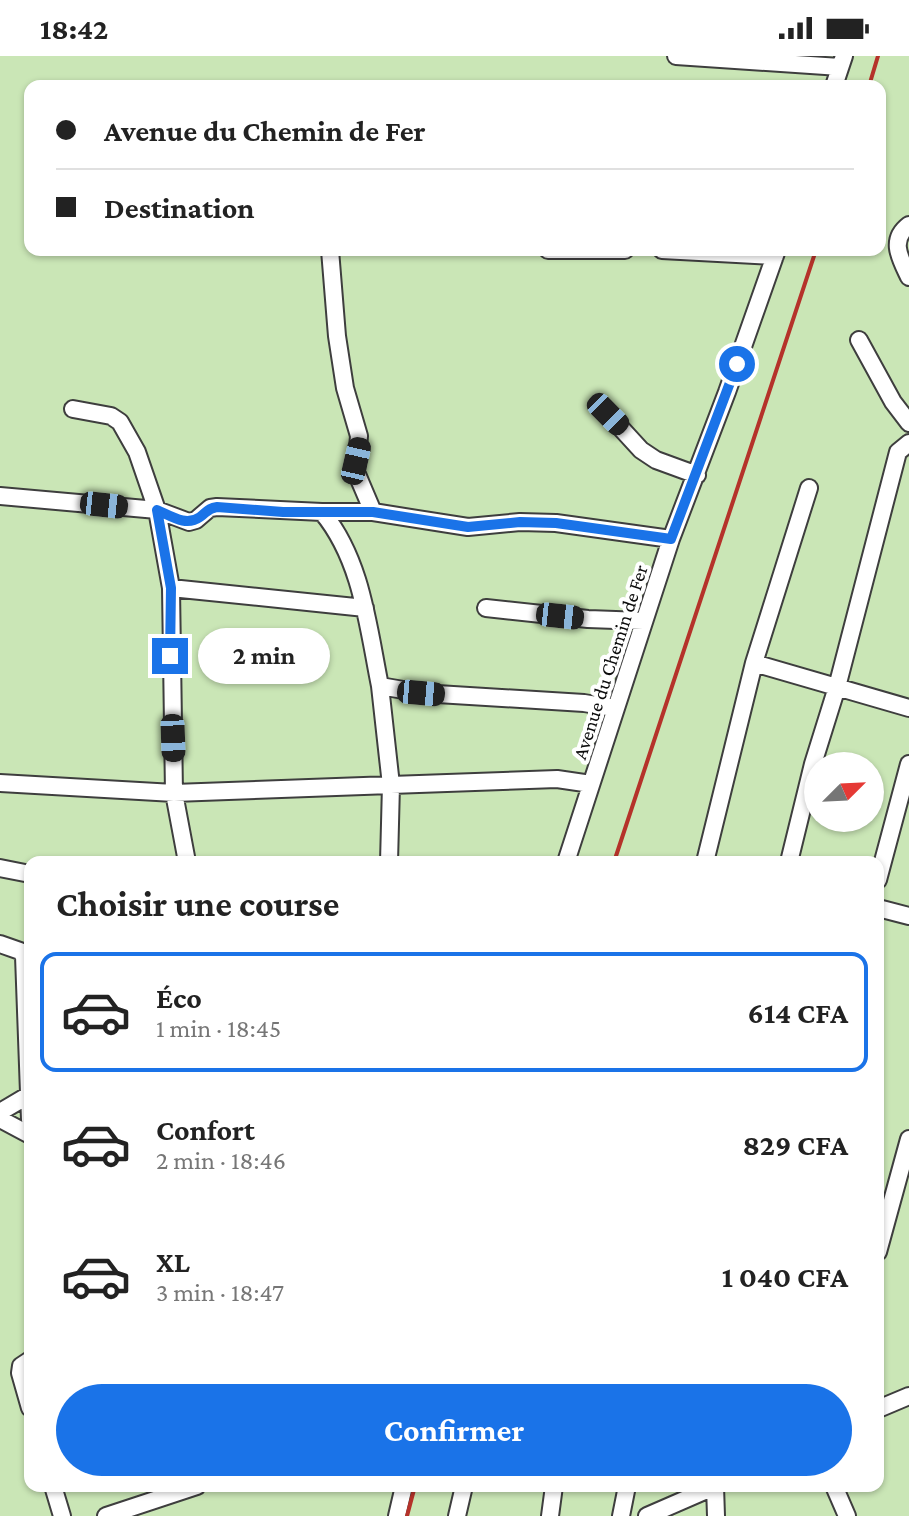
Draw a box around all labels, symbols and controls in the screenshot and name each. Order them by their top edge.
text: 18:42 [40,12,108,45]
text: Avenue du Chemin de Fer [104,114,426,147]
text: Destination [104,191,255,224]
route start [719,346,755,382]
car [583,389,633,439]
car [339,435,373,487]
car [79,491,129,519]
street label: Avenue du Chemin de Fer [568,562,652,762]
car [535,602,585,630]
callout: 2 min [198,628,330,684]
route end [152,638,188,674]
text: 2 min [233,641,295,670]
car [396,679,446,707]
car [160,714,186,762]
north arrow [804,752,884,832]
map controls [804,752,884,832]
text: Choisir une course [56,884,339,924]
icon: car [60,976,132,1048]
text: Éco [156,981,202,1014]
text: 614 CFA [748,996,848,1029]
text: 1 min · 18:45 [156,1014,281,1043]
icon: car [60,1108,132,1180]
text: Confort [156,1113,255,1146]
text: 829 CFA [742,1128,848,1161]
text: 2 min · 18:46 [156,1146,286,1175]
icon: car [60,1240,132,1312]
text: XL [156,1245,190,1278]
text: 1 040 CFA [722,1260,848,1293]
text: 3 min · 18:47 [156,1278,284,1307]
button: Confirmer [56,1384,852,1476]

